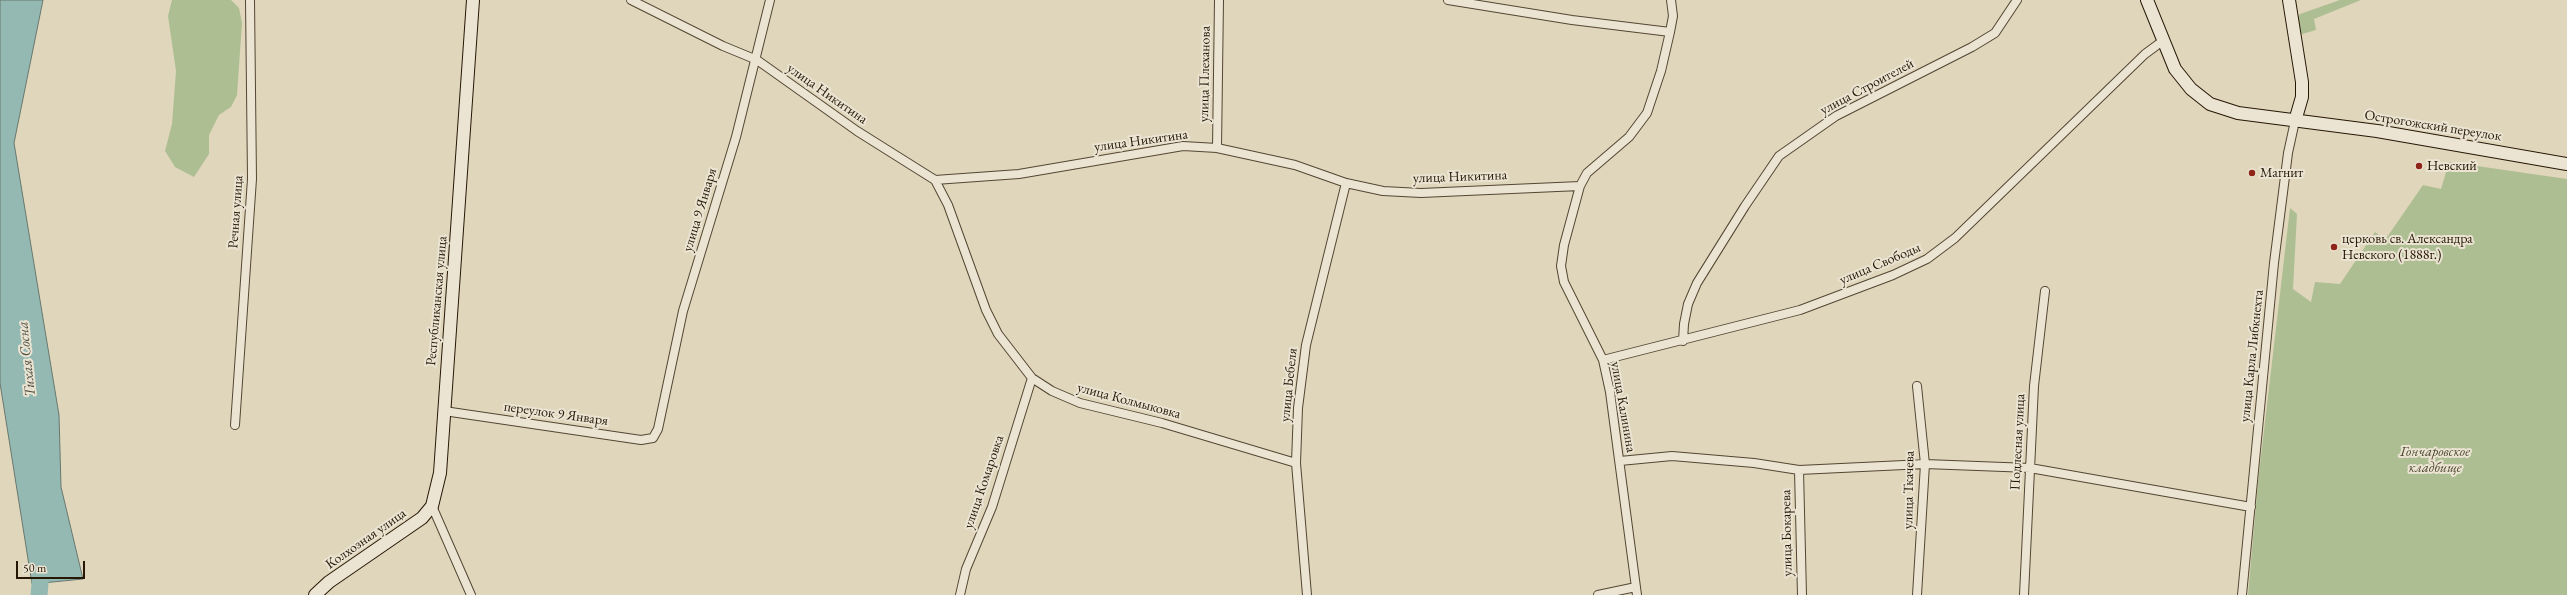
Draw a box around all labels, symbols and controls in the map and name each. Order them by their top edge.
street label: улица Плеханова [1196,26,1214,122]
street label: улица Строителей [1817,55,1917,119]
street label: улица Никитина [784,60,870,128]
street label: Острогожский переулок [2363,107,2503,145]
street label: улица Никитина [1093,126,1189,156]
place label: Невский [2427,158,2477,174]
marker: Невский [2414,161,2424,171]
place label: Магнит [2260,165,2303,181]
street label: улица 9 Января [679,166,721,254]
street label: улица Никитина [1413,167,1507,187]
marker: Магнит [2247,168,2257,178]
street label: Речная улица [225,175,247,249]
place label: церковь св. Александра Невского (1888г.) [2342,231,2473,264]
street label: Республиканская улица [423,235,451,367]
street label: улица Свободы [1837,239,1923,289]
marker: церковь св. Александра Невского (1888г.) [2329,242,2339,252]
street label: улица Карла Либкнехта [2237,289,2267,423]
water label: Тихая Сосна [14,320,40,398]
street label: улица Бебеля [1277,347,1301,423]
street label: улица Калинина [1607,360,1639,454]
street label: улица Колмыковка [1075,379,1183,423]
street label: Подлесная улица [2007,393,2029,491]
street label: переулок 9 Января [503,398,609,430]
street label: улица Комаровка [960,433,1008,531]
park label: Гончаровское кладбище [2400,444,2470,476]
street label: улица Ткачева [1900,451,1918,529]
street label: улица Бокарева [1778,489,1796,577]
street label: Колхозная улица [322,505,410,573]
scale bar [18,553,87,579]
text: 50 m [23,560,46,576]

